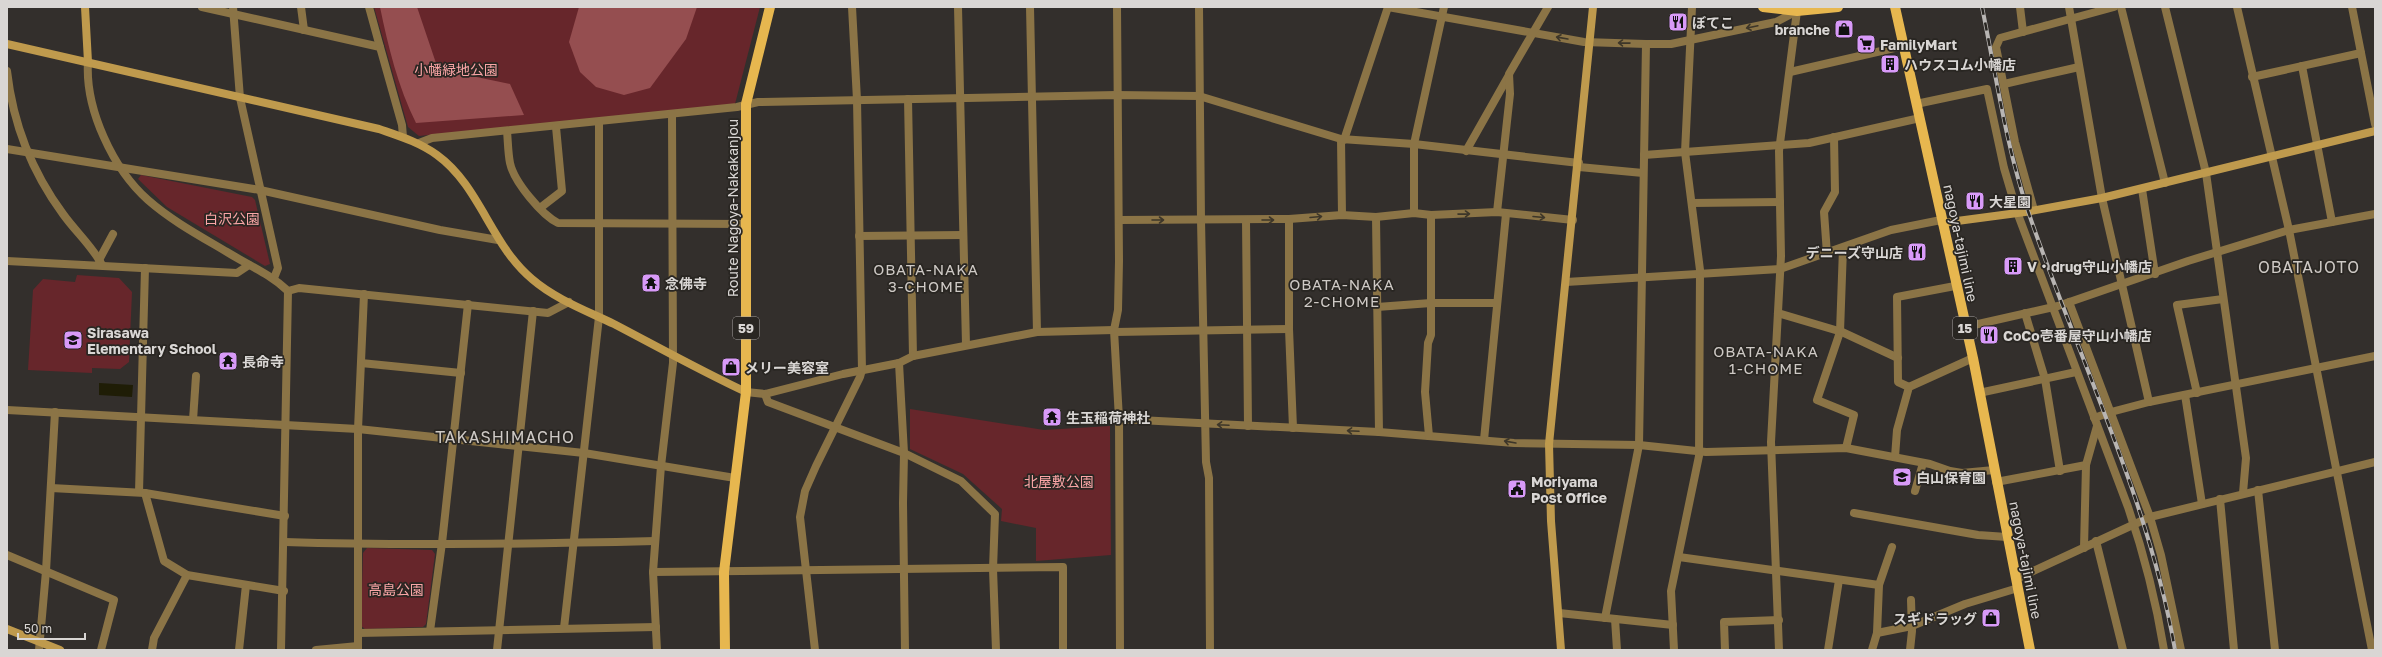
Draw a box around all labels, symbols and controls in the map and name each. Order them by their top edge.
restaurant icon: ぼてこ [1667,11,1689,33]
place label: ぼてこ [1692,14,1734,31]
shop icon: branche [1833,18,1855,40]
place label: branche [1775,21,1830,38]
one-way arrow [1746,24,1759,32]
supermarket icon: FamilyMart [1855,33,1877,55]
one-way arrow [1556,34,1569,42]
place label: FamilyMart [1880,36,1957,53]
one-way arrow [1618,39,1631,47]
building icon: ハウスコム小幡店 [1879,53,1901,75]
place label: ハウスコム小幡店 [1904,56,2016,73]
park label: 小幡緑地公園 [414,61,498,78]
street label: Route Nagoya-Nakakanjou [724,119,741,297]
street label: nagoya-tajimi line [1940,183,1982,303]
restaurant icon: 大星園 [1964,190,1986,212]
place label: 大星園 [1989,193,2031,210]
park label: 白沢公園 [204,210,260,227]
one-way arrow [1457,210,1470,217]
one-way arrow [1309,214,1322,221]
one-way arrow [1532,214,1545,221]
one-way arrow [1151,216,1164,224]
one-way arrow [1261,216,1274,224]
restaurant icon: デニーズ守山店 [1906,241,1928,263]
place label: デニーズ守山店 [1806,244,1903,261]
building icon: V・drug守山小幡店 [2002,255,2024,277]
district label: OBATAJOTO [2258,257,2360,277]
place label: V・drug守山小幡店 [2027,258,2152,275]
district label: OBATA-NAKA 3-CHOME [873,260,979,295]
temple icon: 念佛寺 [640,272,662,294]
place label: 念佛寺 [665,275,707,292]
district label: OBATA-NAKA 2-CHOME [1289,275,1395,310]
road number: 59 [733,317,759,339]
road number: 15 [1953,317,1977,339]
place label: Sirasawa Elementary School [87,324,217,357]
restaurant icon: CoCo壱番屋守山小幡店 [1978,324,2000,346]
place label: CoCo壱番屋守山小幡店 [2003,327,2152,344]
school or university icon: Sirasawa Elementary School [62,329,84,351]
district label: OBATA-NAKA 1-CHOME [1713,342,1819,377]
temple icon: 長命寺 [217,350,239,372]
place label: 長命寺 [242,353,284,370]
shop icon: メリー美容室 [720,356,742,378]
place label: メリー美容室 [745,359,829,376]
temple icon: 生玉稲荷神社 [1041,406,1063,428]
place label: 生玉稲荷神社 [1066,409,1150,426]
one-way arrow [1217,422,1230,429]
district label: TAKASHIMACHO [435,427,575,447]
one-way arrow [1347,427,1360,435]
one-way arrow [1504,438,1517,446]
school or university icon: 白山保育園 [1891,466,1913,488]
place label: 白山保育園 [1916,469,1986,486]
park label: 北屋敷公園 [1024,473,1094,490]
place label: Moriyama Post Office [1531,473,1607,506]
public building icon: Moriyama Post Office [1506,478,1528,500]
street label: nagoya-tajimi line [2006,500,2046,620]
park label: 高島公園 [368,581,424,598]
shop icon: スギドラッグ [1980,607,2002,629]
place label: スギドラッグ [1893,610,1977,627]
scale bar [18,615,85,641]
text: 50 m [24,621,52,636]

